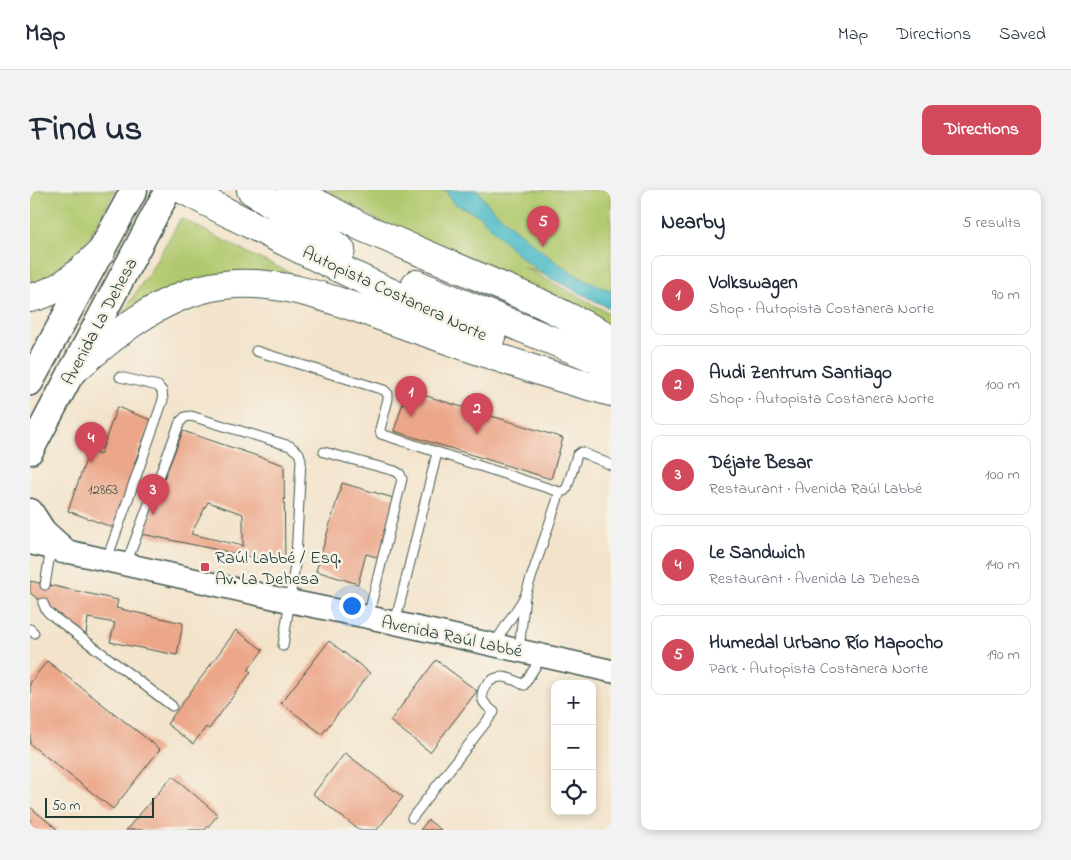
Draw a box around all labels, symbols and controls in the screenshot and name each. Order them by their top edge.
text: Map [25,17,66,52]
text: Map [838,22,868,48]
text: Directions [896,22,971,48]
text: Saved [999,22,1046,48]
text: Find us [30,105,142,156]
button: Directions [922,105,1041,155]
pin: 5 [527,206,559,247]
text: Nearby [661,208,725,238]
text: 5 results [962,211,1021,235]
street label: Autopista Costanera Norte [297,240,492,350]
street label: Avenida La Dehesa [56,254,145,390]
text: Volkswagen [709,270,798,297]
text: 1 [675,283,681,307]
text: 90 m [992,283,1020,307]
text: Shop · Autopista Costanera Norte [709,297,934,321]
text: Audi Zentrum Santiago [709,360,892,387]
text: 2 [674,373,682,397]
text: 100 m [985,373,1020,397]
pin: 1 [395,376,427,417]
text: Shop · Autopista Costanera Norte [709,387,934,411]
pin: 2 [461,393,493,434]
pin: 4 [75,422,107,463]
text: Déjate Besar [709,450,812,477]
text: 3 [675,463,681,487]
text: 100 m [985,463,1020,487]
pin: 3 [137,474,169,515]
text: Restaurant · Avenida Raúl Labbé [709,477,922,501]
house number: 12863 [88,479,118,501]
text: Le Sandwich [709,540,805,567]
place label: Raúl Labbé / Esq. Av. La Dehesa [215,546,341,593]
text: 4 [675,553,681,577]
text: 140 m [985,553,1020,577]
marker: Raúl Labbé / Esq. Av. La Dehesa [199,561,211,573]
text: Restaurant · Avenida La Dehesa [709,567,920,591]
your location [339,593,365,619]
street label: Avenida Raúl Labbé [379,610,525,666]
text: Humedal Urbano Río Mapocho [709,630,943,657]
text: 5 [673,643,683,667]
text: 190 m [987,643,1020,667]
text: Park · Autopista Costanera Norte [709,657,928,681]
map controls [551,680,596,815]
button: + [551,680,596,725]
button: − [551,725,596,770]
button: locate [551,770,596,815]
scale bar [45,795,154,818]
text: 50 m [52,796,80,817]

